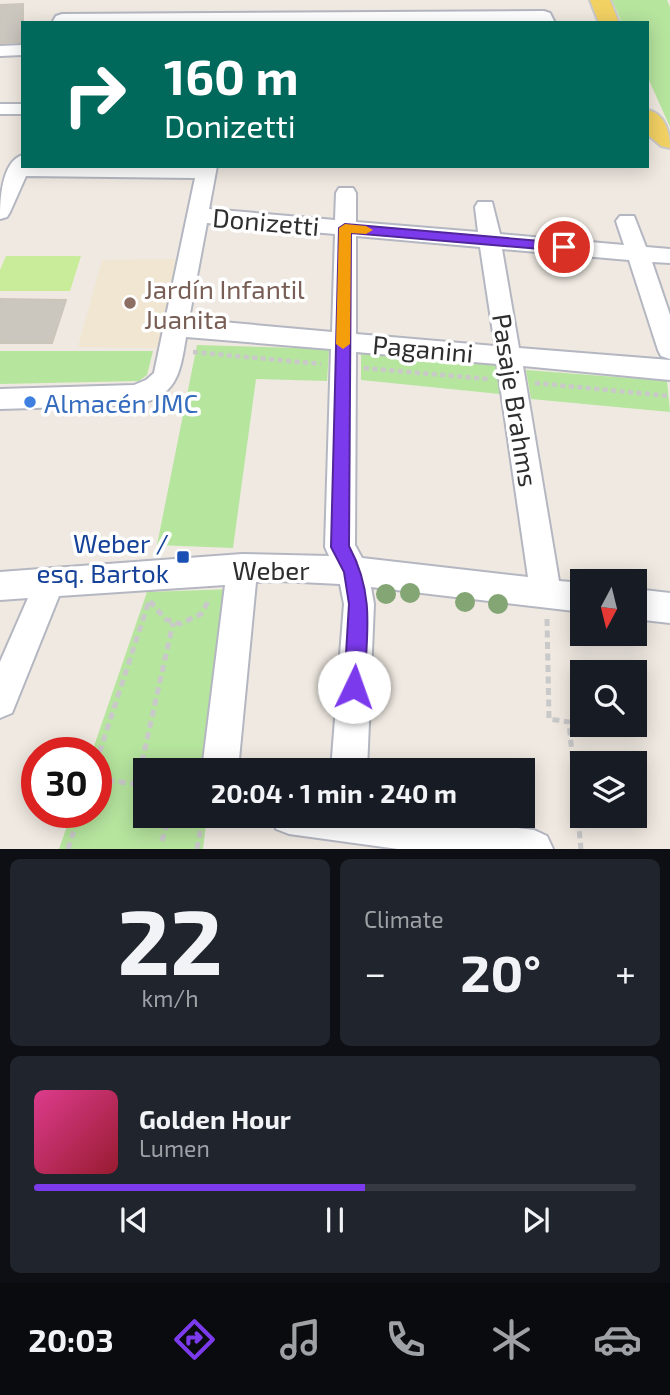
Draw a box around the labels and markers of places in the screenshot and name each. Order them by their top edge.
pin [534,217,594,277]
place label: Jardín Infantil Juanita [144,273,305,334]
marker: Jardín Infantil Juanita [122,295,138,311]
place label: Almacén JMC [44,387,198,418]
marker: Almacén JMC [22,394,38,410]
place label: Weber / esq. Bartok [37,527,169,588]
marker: Weber / esq. Bartok [175,549,191,565]

